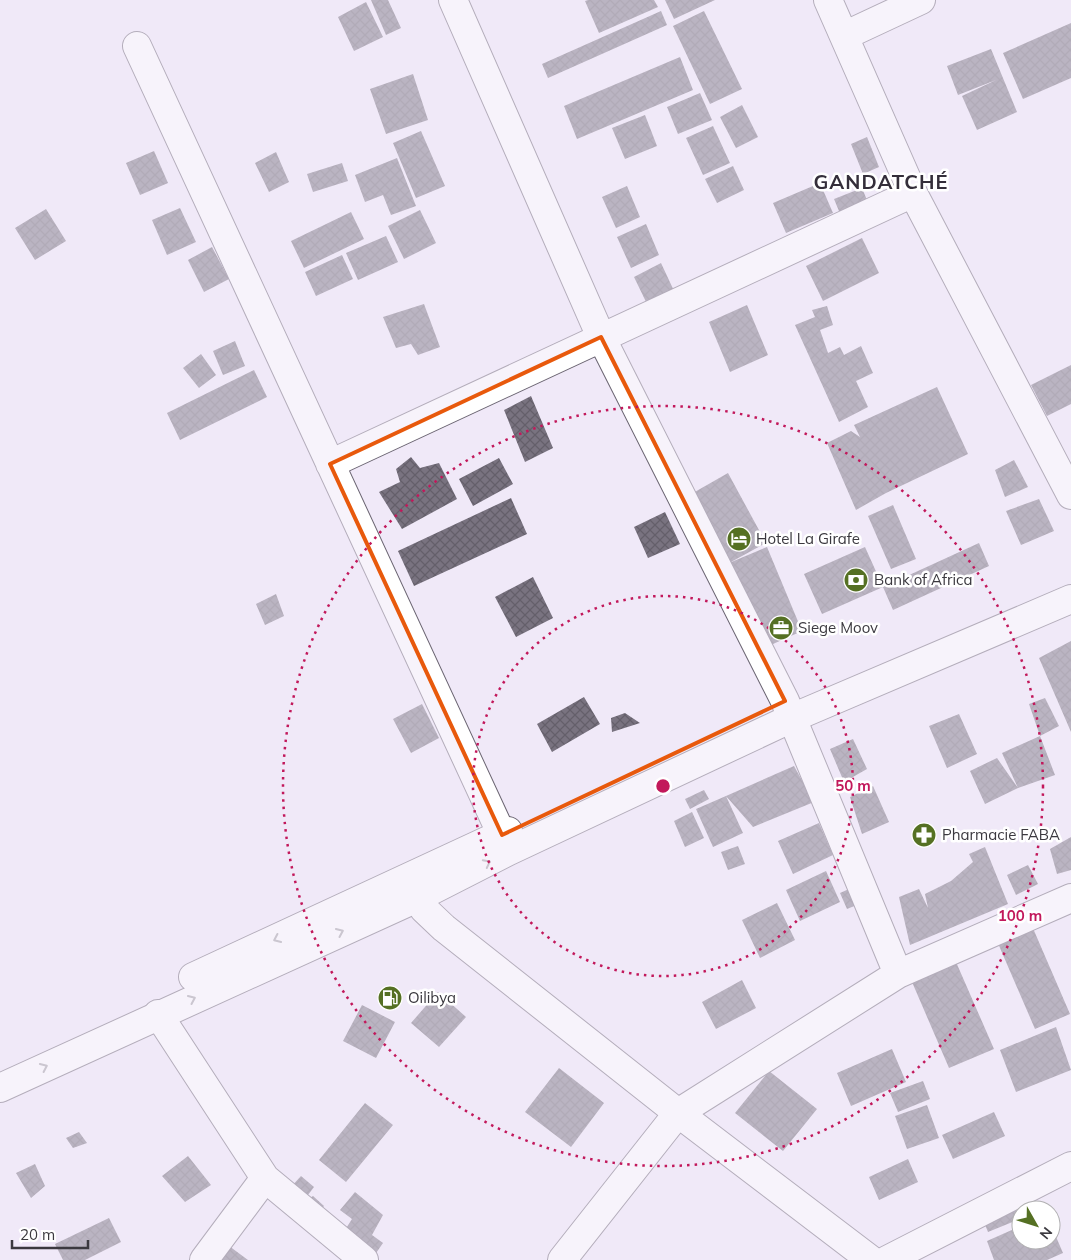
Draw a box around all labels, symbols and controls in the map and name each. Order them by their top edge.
district label: GANDATCHÉ [814,169,948,194]
hotel icon: Hotel La Girafe [726,526,752,552]
place label: Hotel La Girafe [756,529,860,548]
bank icon: Bank of Africa [843,567,869,593]
place label: Bank of Africa [874,570,972,589]
office icon: Siege Moov [768,615,794,641]
place label: Siege Moov [798,618,878,637]
text: 50 m [835,776,871,795]
centre of rings [654,777,672,795]
pharmacy icon: Pharmacie FABA [911,822,937,848]
place label: Pharmacie FABA [942,825,1060,844]
one-way arrow [482,859,491,869]
text: 100 m [998,906,1042,925]
one-way arrow [335,928,344,939]
one-way arrow [273,933,282,943]
fuel station icon: Oilibya [377,985,403,1011]
place label: Oilibya [408,988,456,1007]
one-way arrow [187,994,196,1005]
one-way arrow [39,1063,48,1073]
north arrow [1011,1200,1061,1250]
scale bar [12,1218,89,1250]
text: N [1036,1223,1056,1243]
text: 20 m [20,1225,55,1244]

